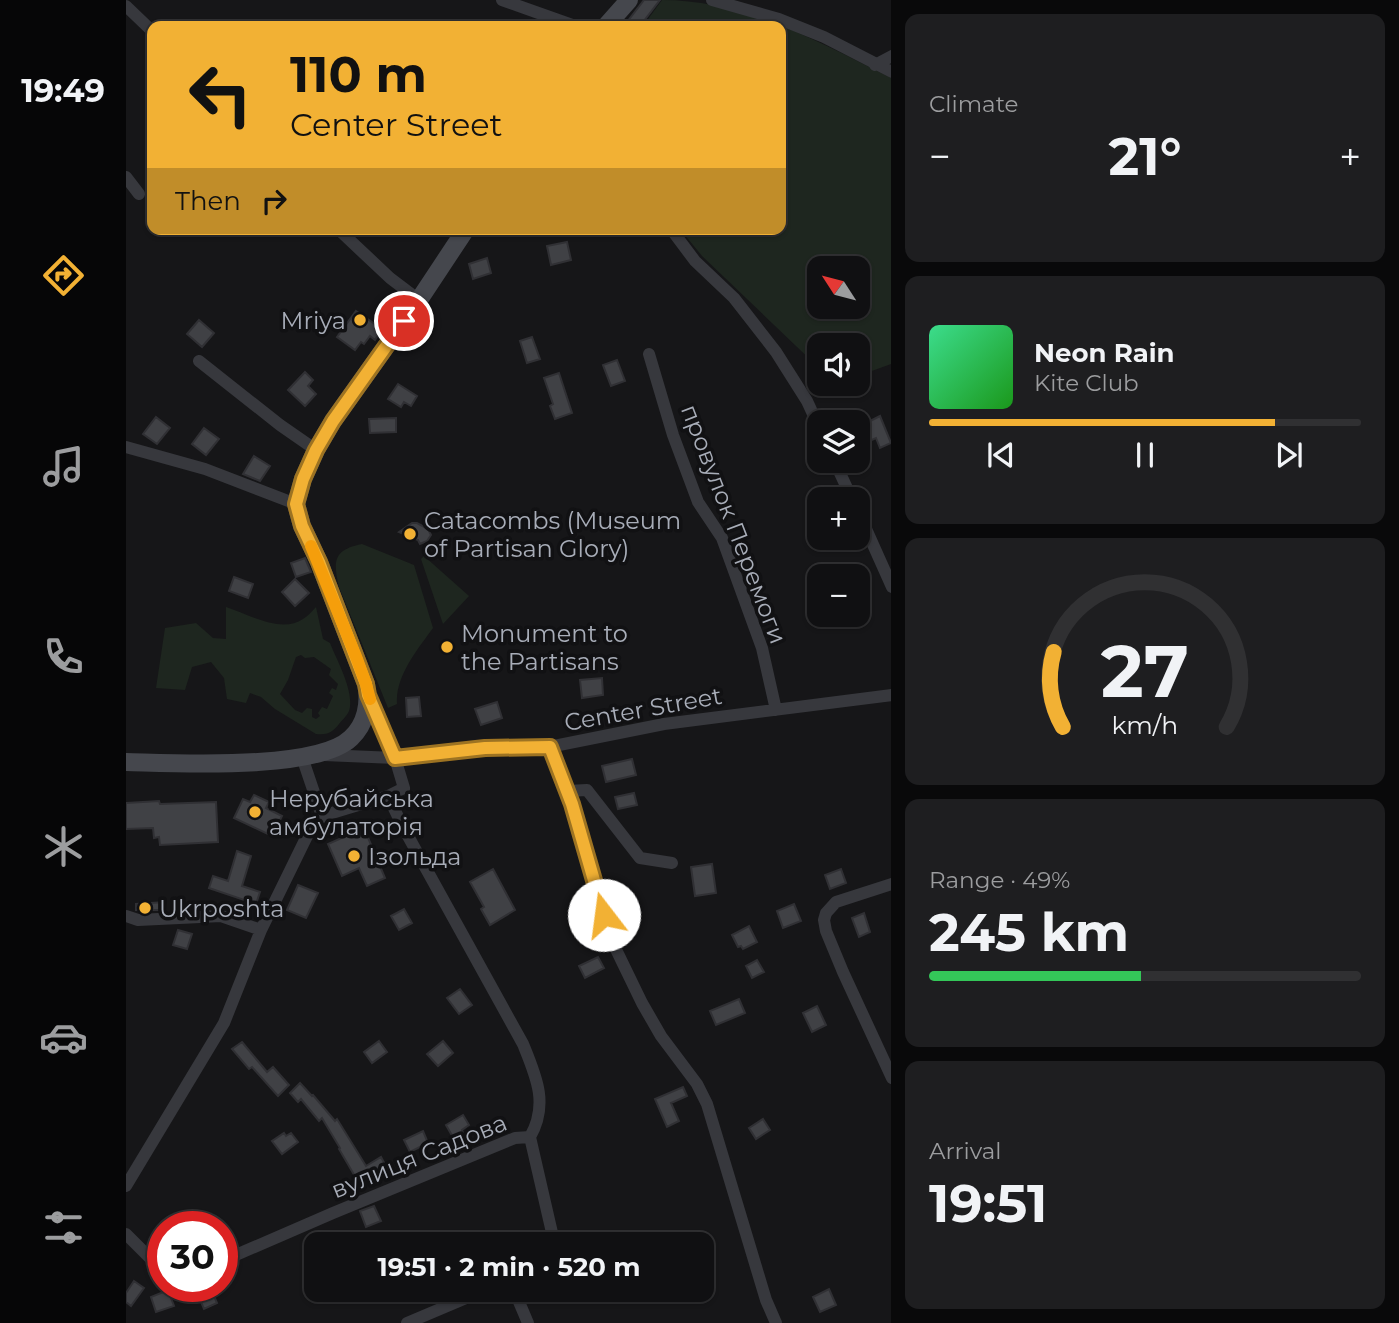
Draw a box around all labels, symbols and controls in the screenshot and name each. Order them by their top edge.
text: 110 m [290,45,427,104]
icon: left [175,49,266,140]
text: 19:49 [21,71,105,110]
text: Climate [929,90,1018,118]
text: Center Street [290,105,503,144]
text: 21° [1109,125,1181,188]
text: − [929,133,951,180]
text: + [1339,133,1361,180]
icon: right [255,182,293,220]
text: Then [175,185,241,217]
icon: directions [39,251,88,300]
north arrow [807,256,870,318]
map controls [807,256,870,627]
pin [374,291,434,351]
icon: arrive [385,302,423,340]
place label: Mriya [281,306,346,335]
marker: Mriya [352,312,368,328]
button: sound [807,333,870,396]
text: Neon Rain [1034,337,1175,369]
text: Kite Club [1034,369,1139,397]
street label: провулок Перемоги [675,400,793,648]
button: layers [807,410,870,473]
icon: previous [982,436,1020,474]
icon: pause [1126,436,1164,474]
icon: next [1270,436,1308,474]
icon: music [39,442,88,491]
button: + [807,487,870,550]
place label: Catacombs (Museum of Partisan Glory) [424,506,681,563]
marker: Catacombs (Museum of Partisan Glory) [402,526,418,542]
button: − [807,564,870,627]
place label: Monument to the Partisans [461,619,628,676]
text: 27 [1101,628,1189,716]
icon: phone [39,632,88,681]
marker: Monument to the Partisans [439,639,455,655]
street label: Center Street [562,681,724,737]
text: km/h [1112,710,1178,740]
place label: Нерубайська амбулаторія [269,784,434,841]
marker: Нерубайська амбулаторія [247,804,263,820]
icon: climate [39,822,88,871]
place label: Ізольда [368,842,461,871]
marker: Ізольда [346,848,362,864]
text: Range · 49% [929,866,1070,894]
position arrow [567,878,641,952]
place label: Ukrposhta [159,894,284,923]
marker: Ukrposhta [137,900,153,916]
text: 245 km [929,901,1129,964]
icon: car [39,1013,88,1062]
street label: вулиця Садова [327,1108,511,1204]
text: Arrival [929,1137,1002,1165]
text: 19:51 [929,1172,1047,1235]
icon: filters [39,1203,88,1252]
speed limit sign: 30 [147,1211,238,1302]
text: 19:51 · 2 min · 520 m [377,1251,641,1283]

